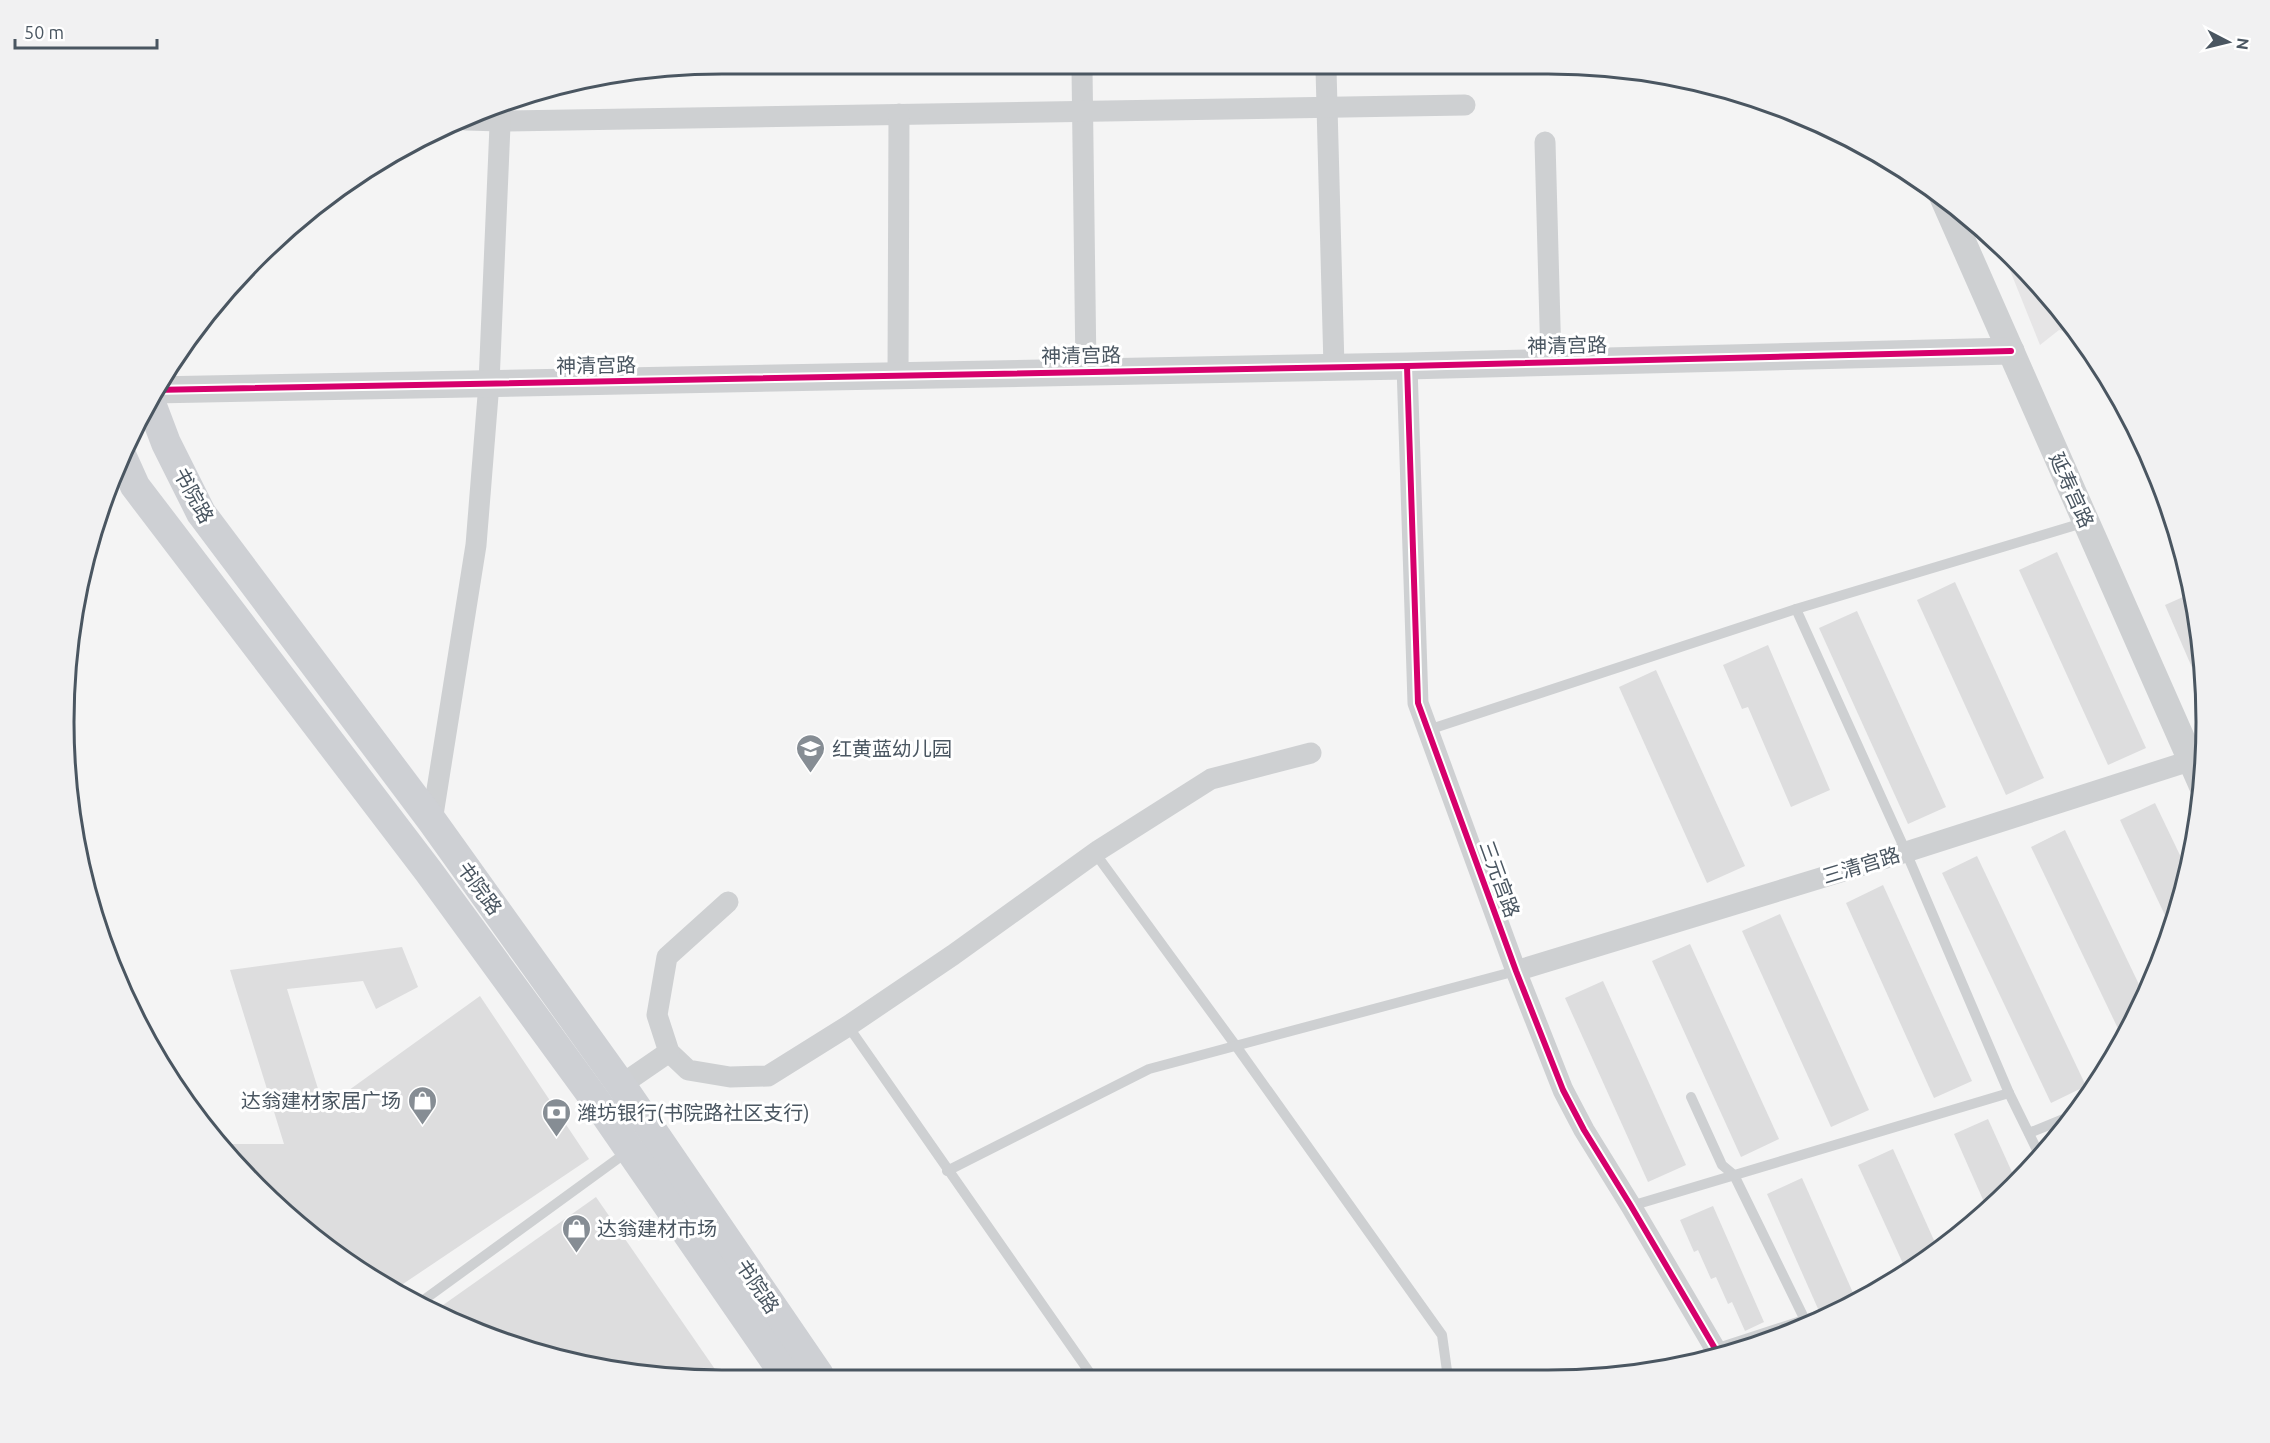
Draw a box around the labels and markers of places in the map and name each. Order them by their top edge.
school or university icon: 红黄蓝幼儿园 [795,732,827,774]
place label: 红黄蓝幼儿园 [832,737,952,760]
shop icon: 达翁建材家居广场 [406,1084,438,1126]
place label: 达翁建材家居广场 [241,1089,401,1112]
bank icon: 潍坊银行(书院路社区支行) [540,1096,572,1138]
place label: 潍坊银行(书院路社区支行) [577,1101,810,1124]
shop icon: 达翁建材市场 [560,1212,592,1254]
place label: 达翁建材市场 [597,1217,717,1240]

